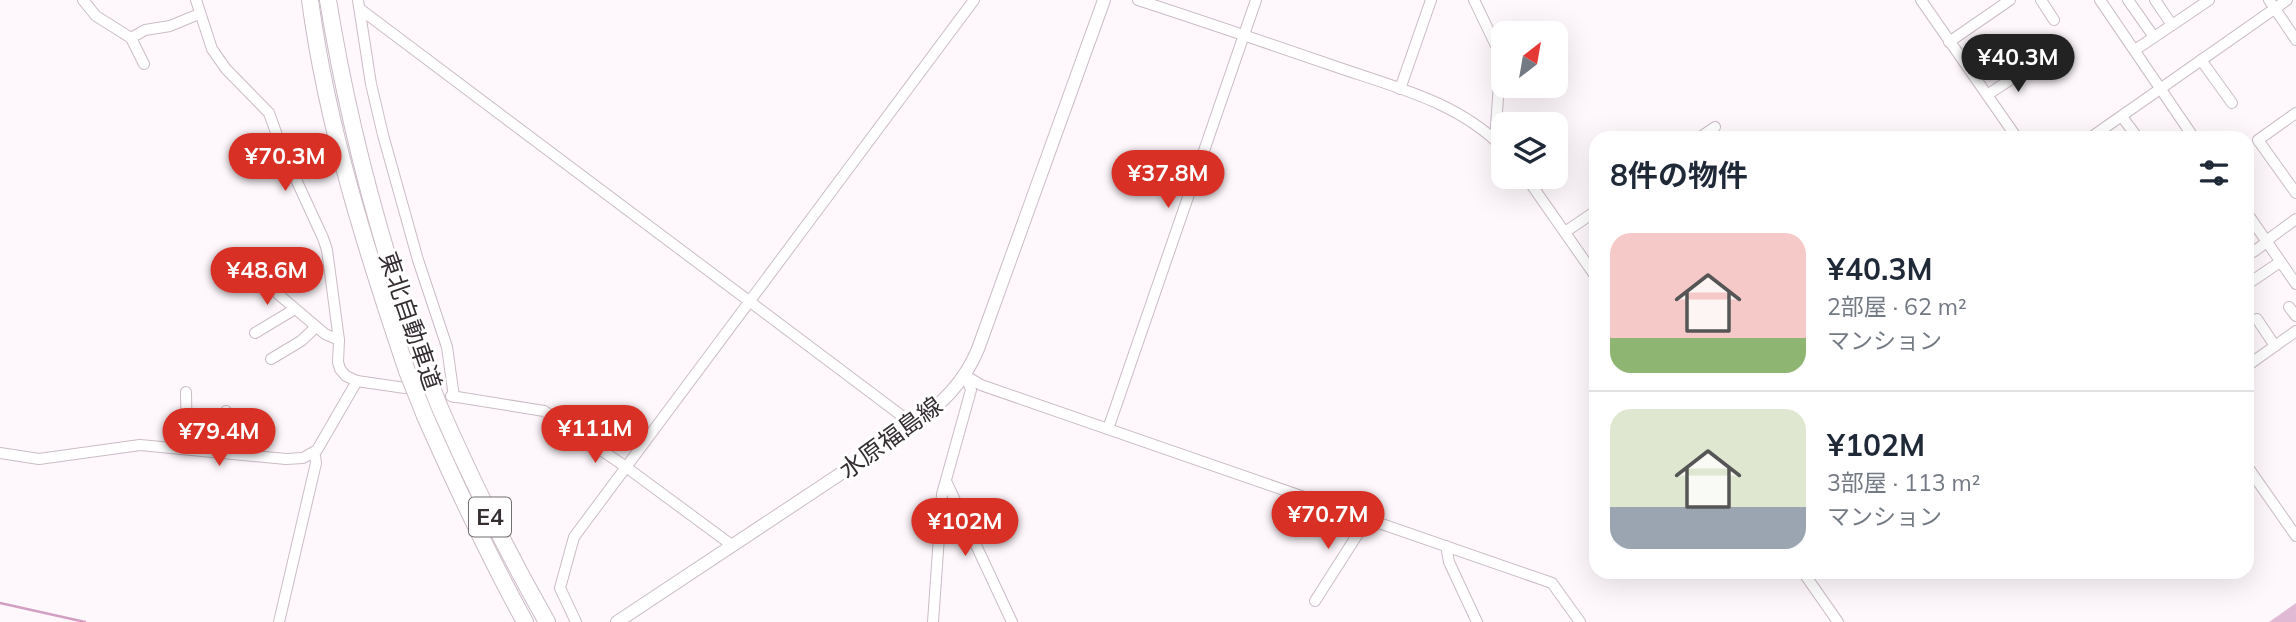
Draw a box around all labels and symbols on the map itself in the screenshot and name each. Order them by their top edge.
north arrow [1491,21,1568,98]
pin: ¥40.3M [1961,34,2075,94]
pin: ¥70.3M [228,134,342,193]
pin: ¥37.8M [1111,150,1225,210]
pin: ¥48.6M [210,247,324,307]
street label: 東北自動車道 [373,248,449,394]
street label: 水原福島線 [833,390,948,485]
pin: ¥111M [546,406,644,465]
pin: ¥79.4M [162,408,276,468]
pin: ¥70.7M [1271,491,1385,551]
road number: E4 [469,498,511,537]
pin: ¥102M [916,498,1014,558]

